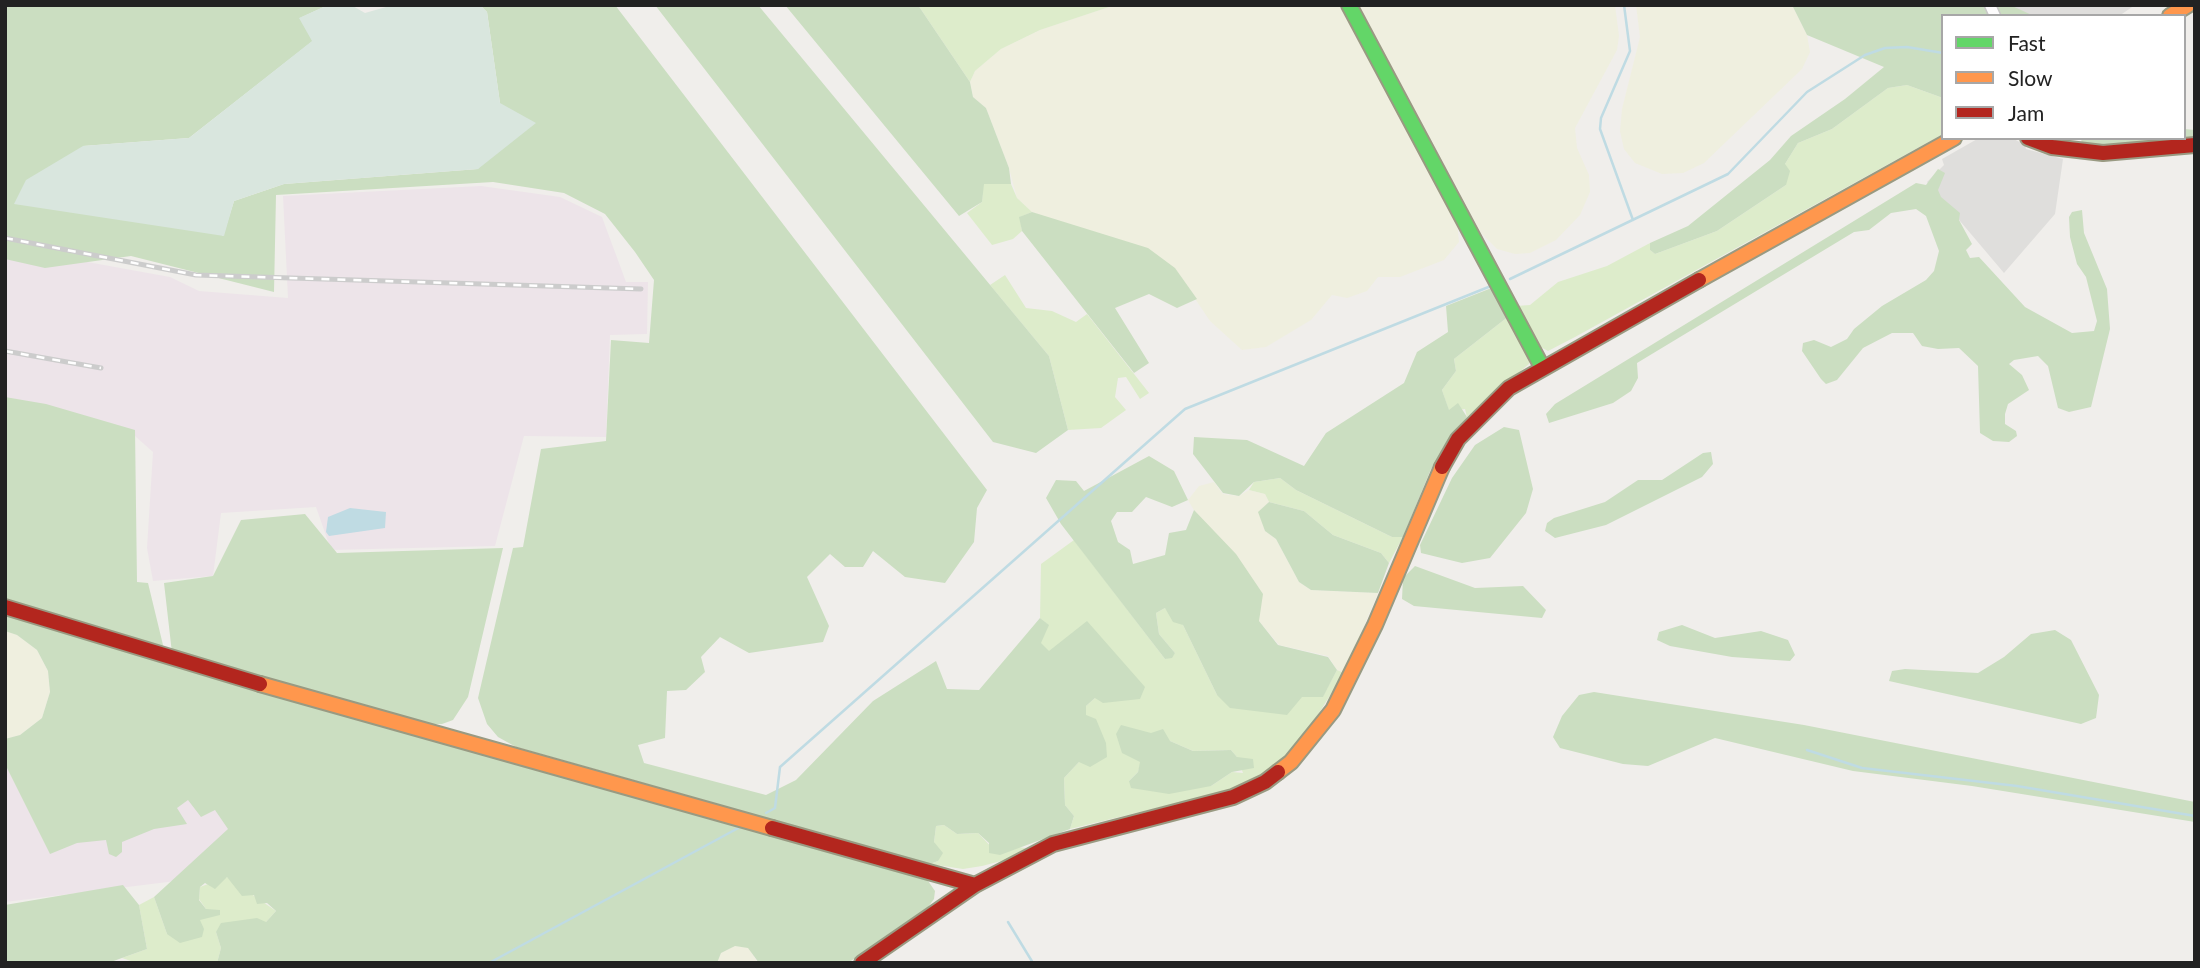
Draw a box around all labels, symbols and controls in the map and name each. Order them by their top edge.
legend [1941,14,2186,140]
text: Fast [2008,30,2045,55]
text: Slow [2008,65,2052,90]
text: Jam [2008,100,2044,125]

